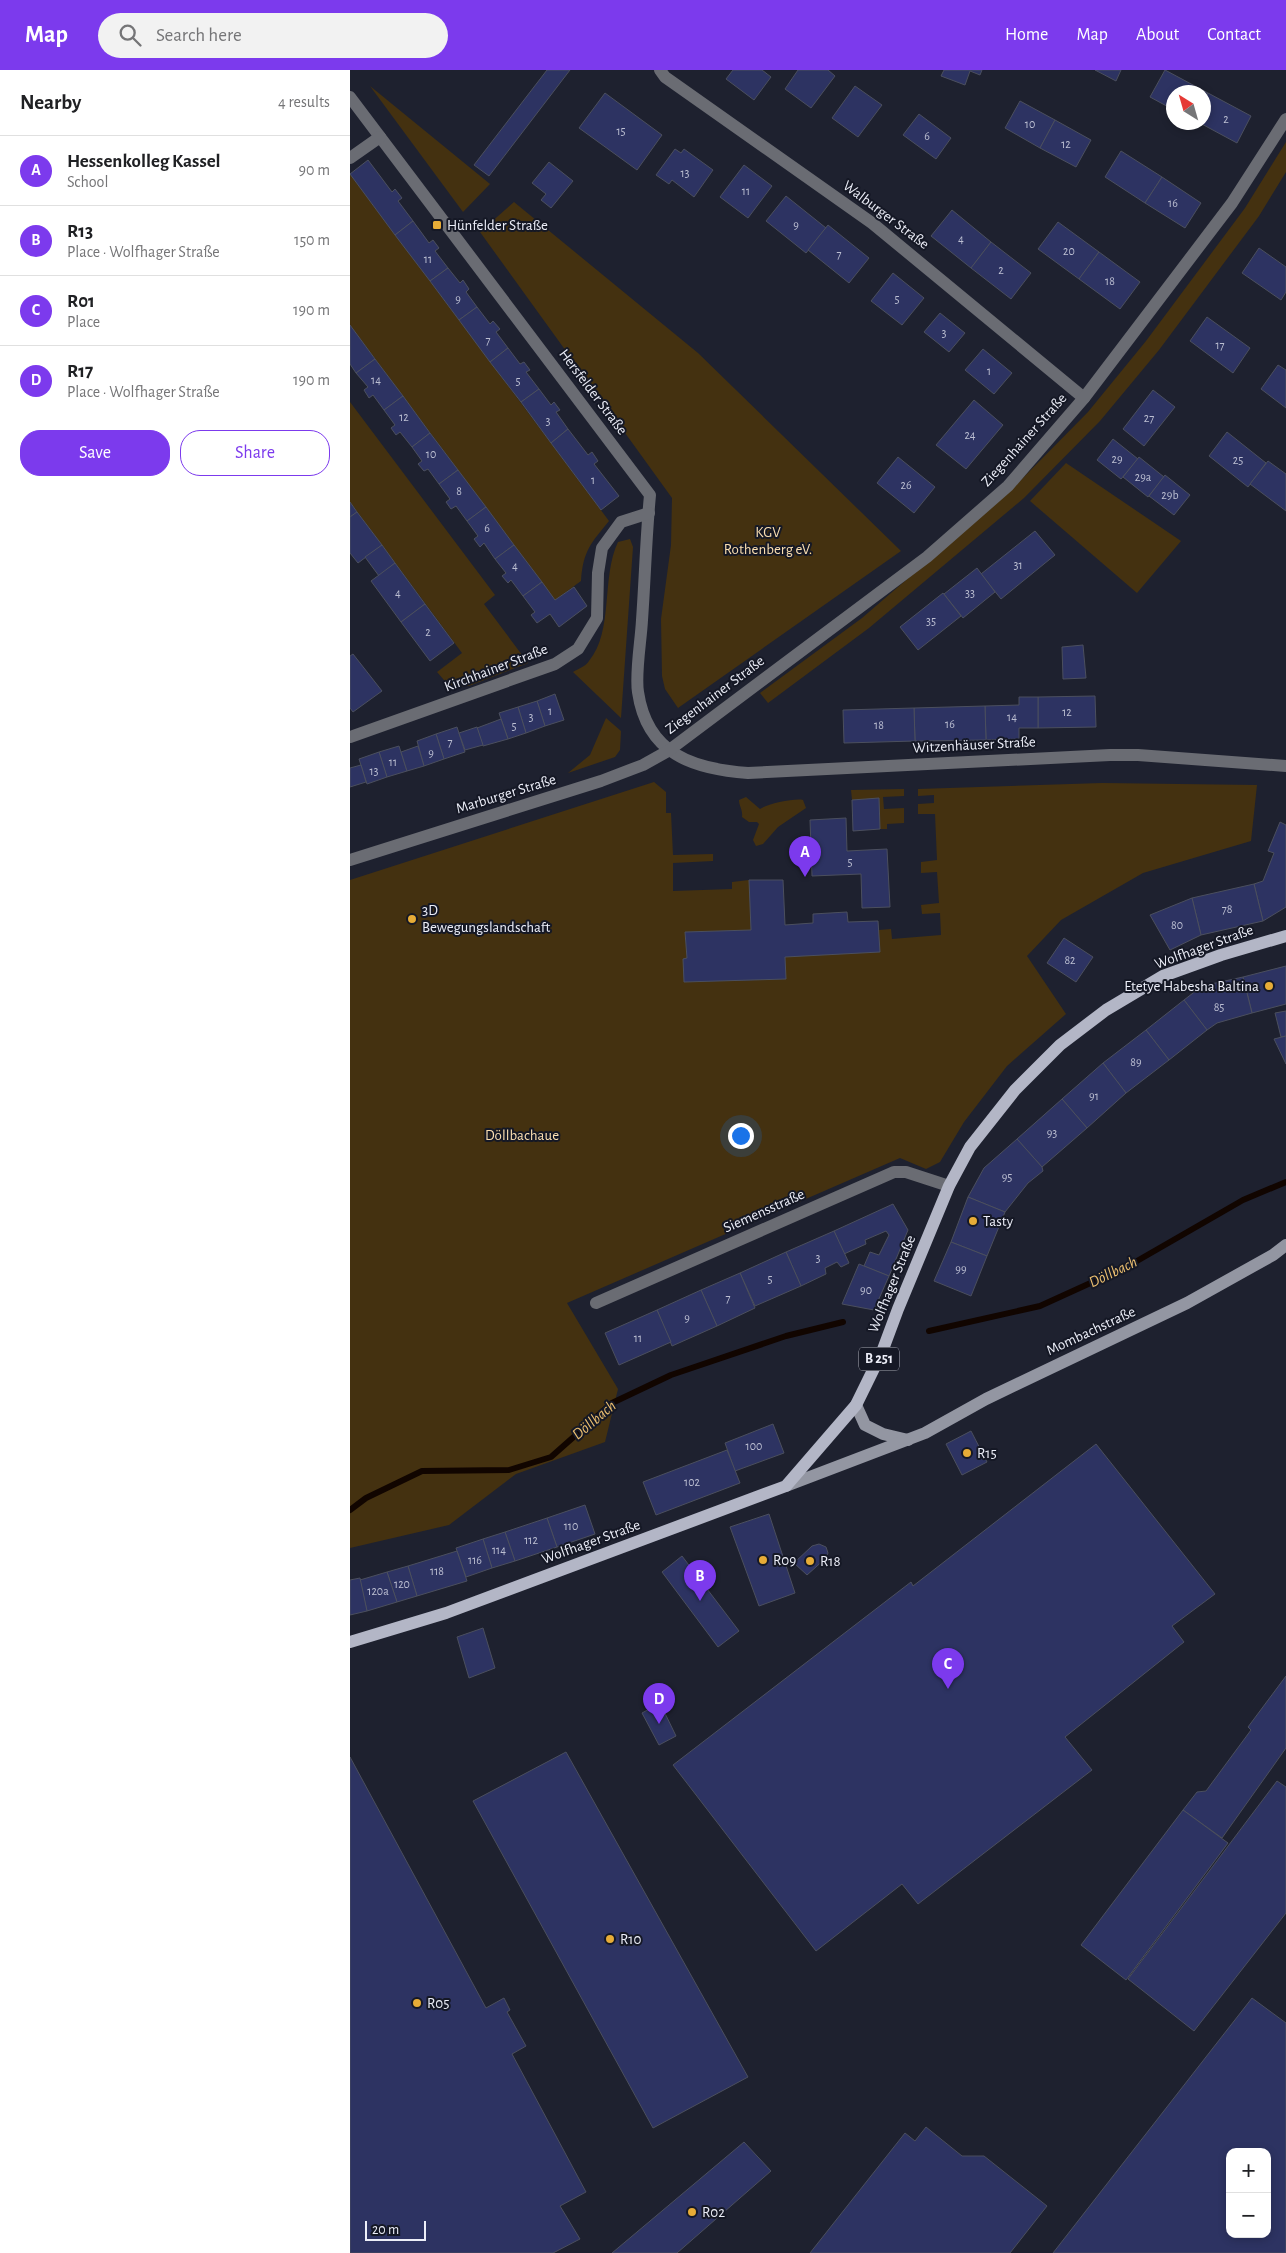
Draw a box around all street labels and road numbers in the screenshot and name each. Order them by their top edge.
street label: Walburger Straße [840,178,932,252]
street label: Hersfelder Straße [556,346,630,438]
street label: Ziegenhainer Straße [979,391,1070,489]
street label: Kirchhainer Straße [442,641,550,695]
street label: Ziegenhainer Straße [663,653,767,737]
street label: Witzenhäuser Straße [912,734,1036,756]
street label: Marburger Straße [454,772,558,816]
street label: Wolfhager Straße [1153,922,1255,972]
street label: Siemensstraße [721,1186,807,1236]
street label: Wolfhager Straße [866,1233,918,1335]
street label: Mombachstraße [1044,1304,1138,1358]
road number: B 251 [859,1348,899,1370]
street label: Wolfhager Straße [540,1517,642,1567]

